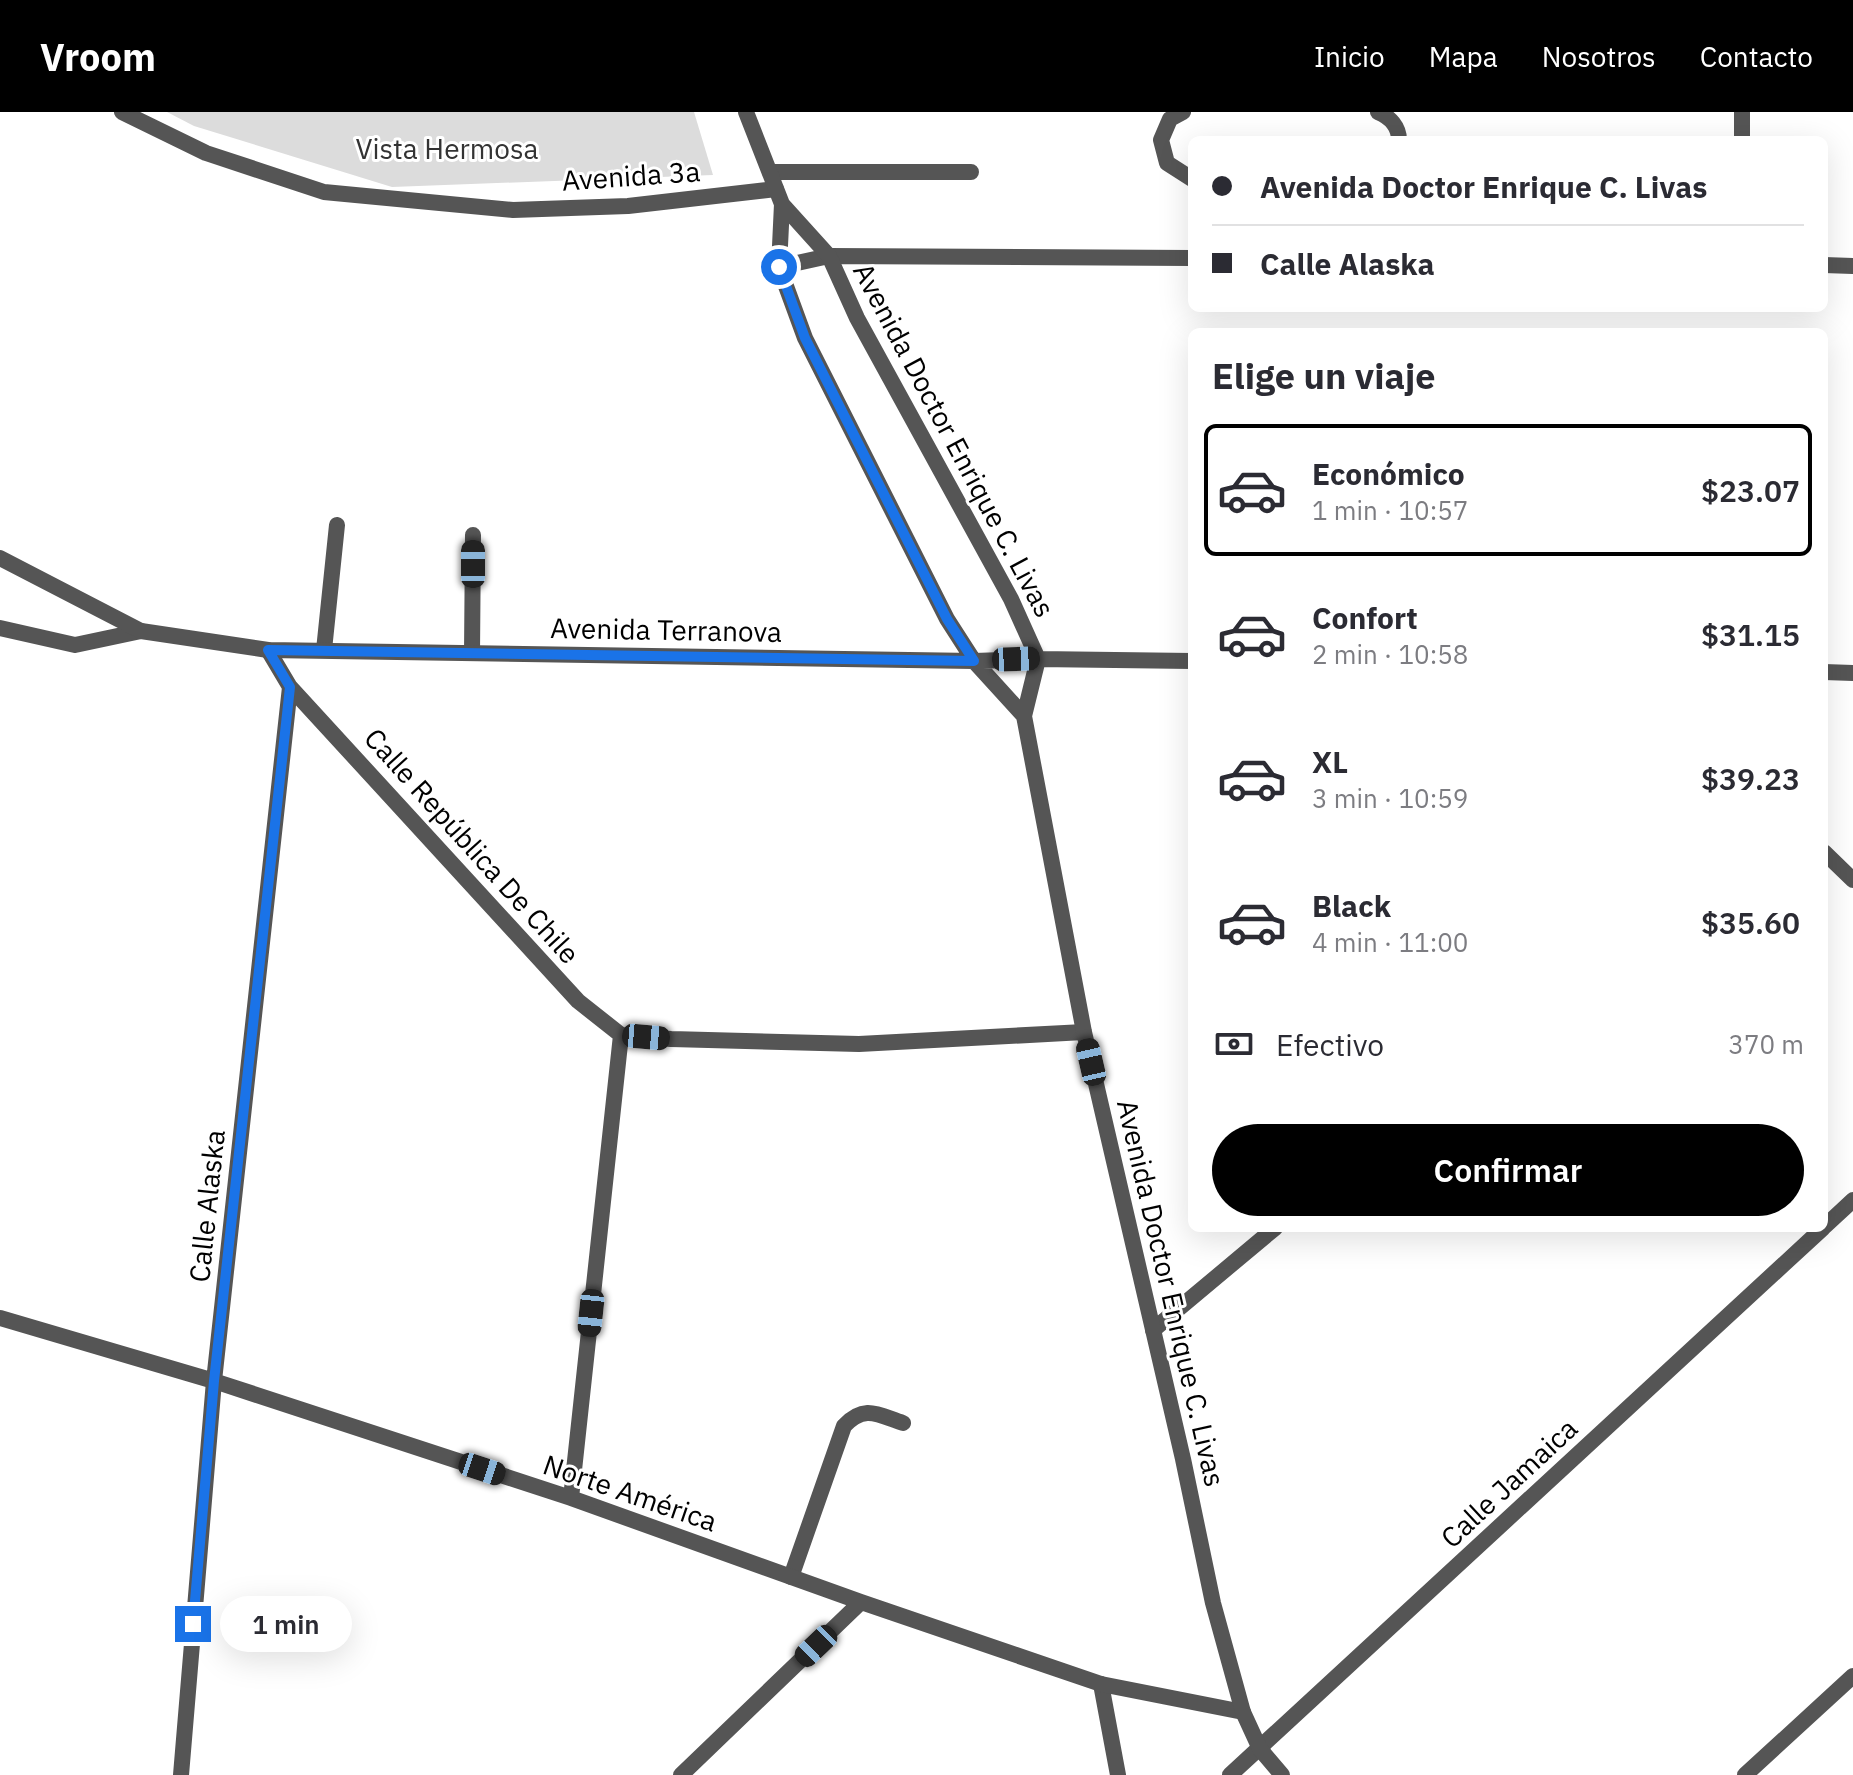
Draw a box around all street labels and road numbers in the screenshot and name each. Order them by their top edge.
street label: Avenida 3a [560,152,702,199]
street label: Avenida Doctor Enrique C. Livas [845,256,1064,623]
street label: Avenida Terranova [550,609,782,650]
street label: Calle República De Chile [357,720,588,971]
street label: Avenida Doctor Enrique C. Livas [1109,1096,1234,1490]
street label: Calle Alaska [180,1128,233,1284]
street label: Calle Jamaica [1432,1410,1585,1556]
street label: Norte América [538,1445,722,1540]

